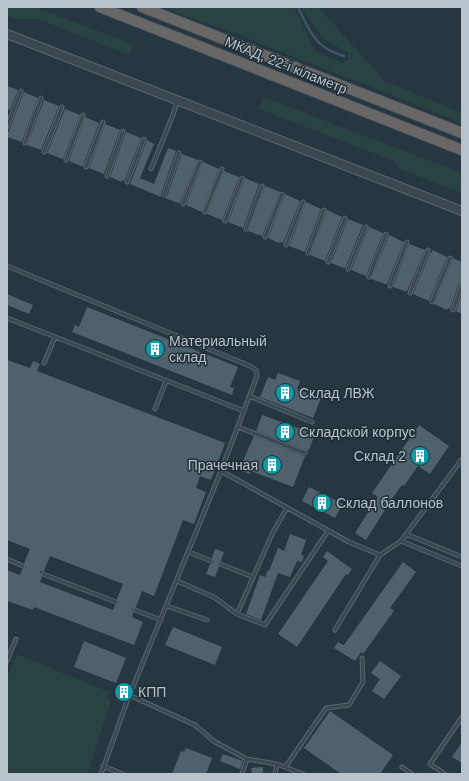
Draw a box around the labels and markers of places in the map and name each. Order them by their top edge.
place label: Материальный склад [169,333,267,365]
building icon: Материальный склад [144,338,166,360]
building icon: Склад ЛВЖ [274,382,296,404]
place label: Склад ЛВЖ [299,385,375,401]
building icon: Складской корпус [274,421,296,443]
place label: Складской корпус [299,424,416,440]
building icon: Склад 2 [409,445,431,467]
place label: Склад 2 [354,448,406,464]
building icon: Прачечная [261,454,283,476]
place label: Прачечная [188,457,258,473]
building icon: Склад баллонов [311,492,333,514]
place label: Склад баллонов [336,495,443,511]
building icon: КПП [113,681,135,703]
place label: КПП [138,684,166,700]

